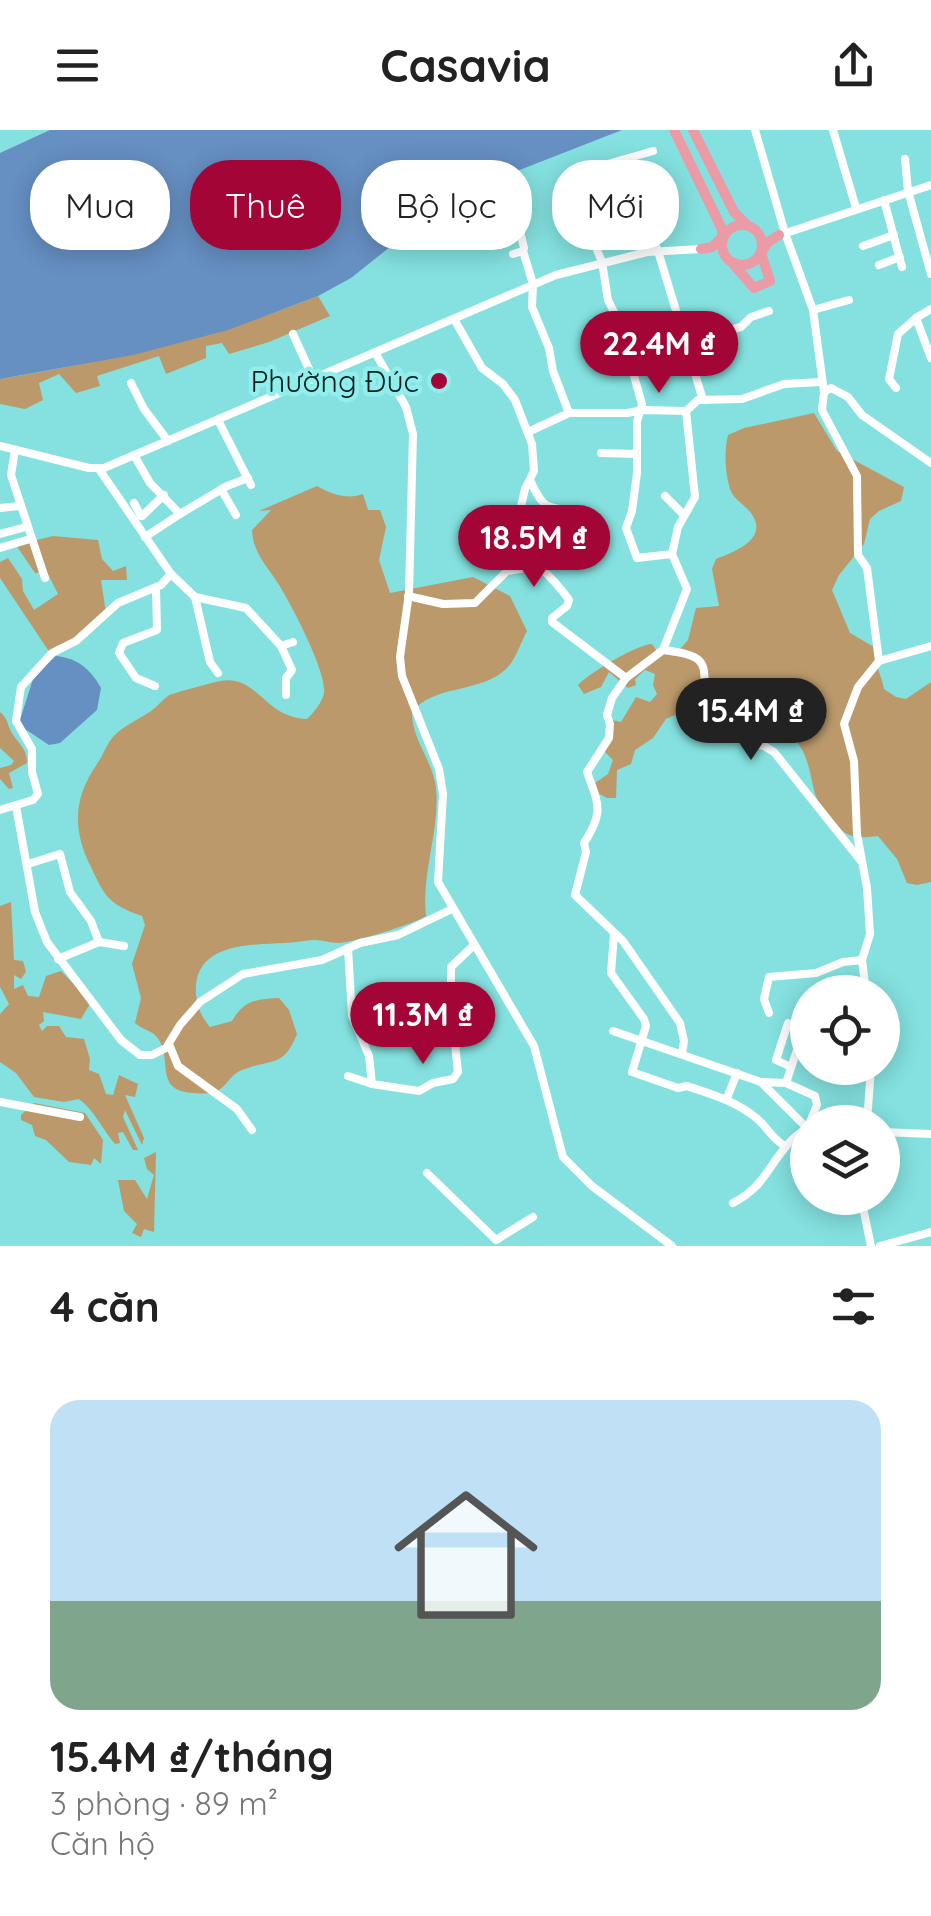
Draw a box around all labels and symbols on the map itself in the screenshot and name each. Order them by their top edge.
pin: 22.4M ₫ [567,311,751,396]
place label: Phường Đúc [250,362,419,400]
marker: Phường Đúc [428,370,450,392]
pin: 18.5M ₫ [442,505,626,590]
pin: 15.4M ₫ [659,678,843,763]
pin: 11.3M ₫ [331,982,515,1067]

